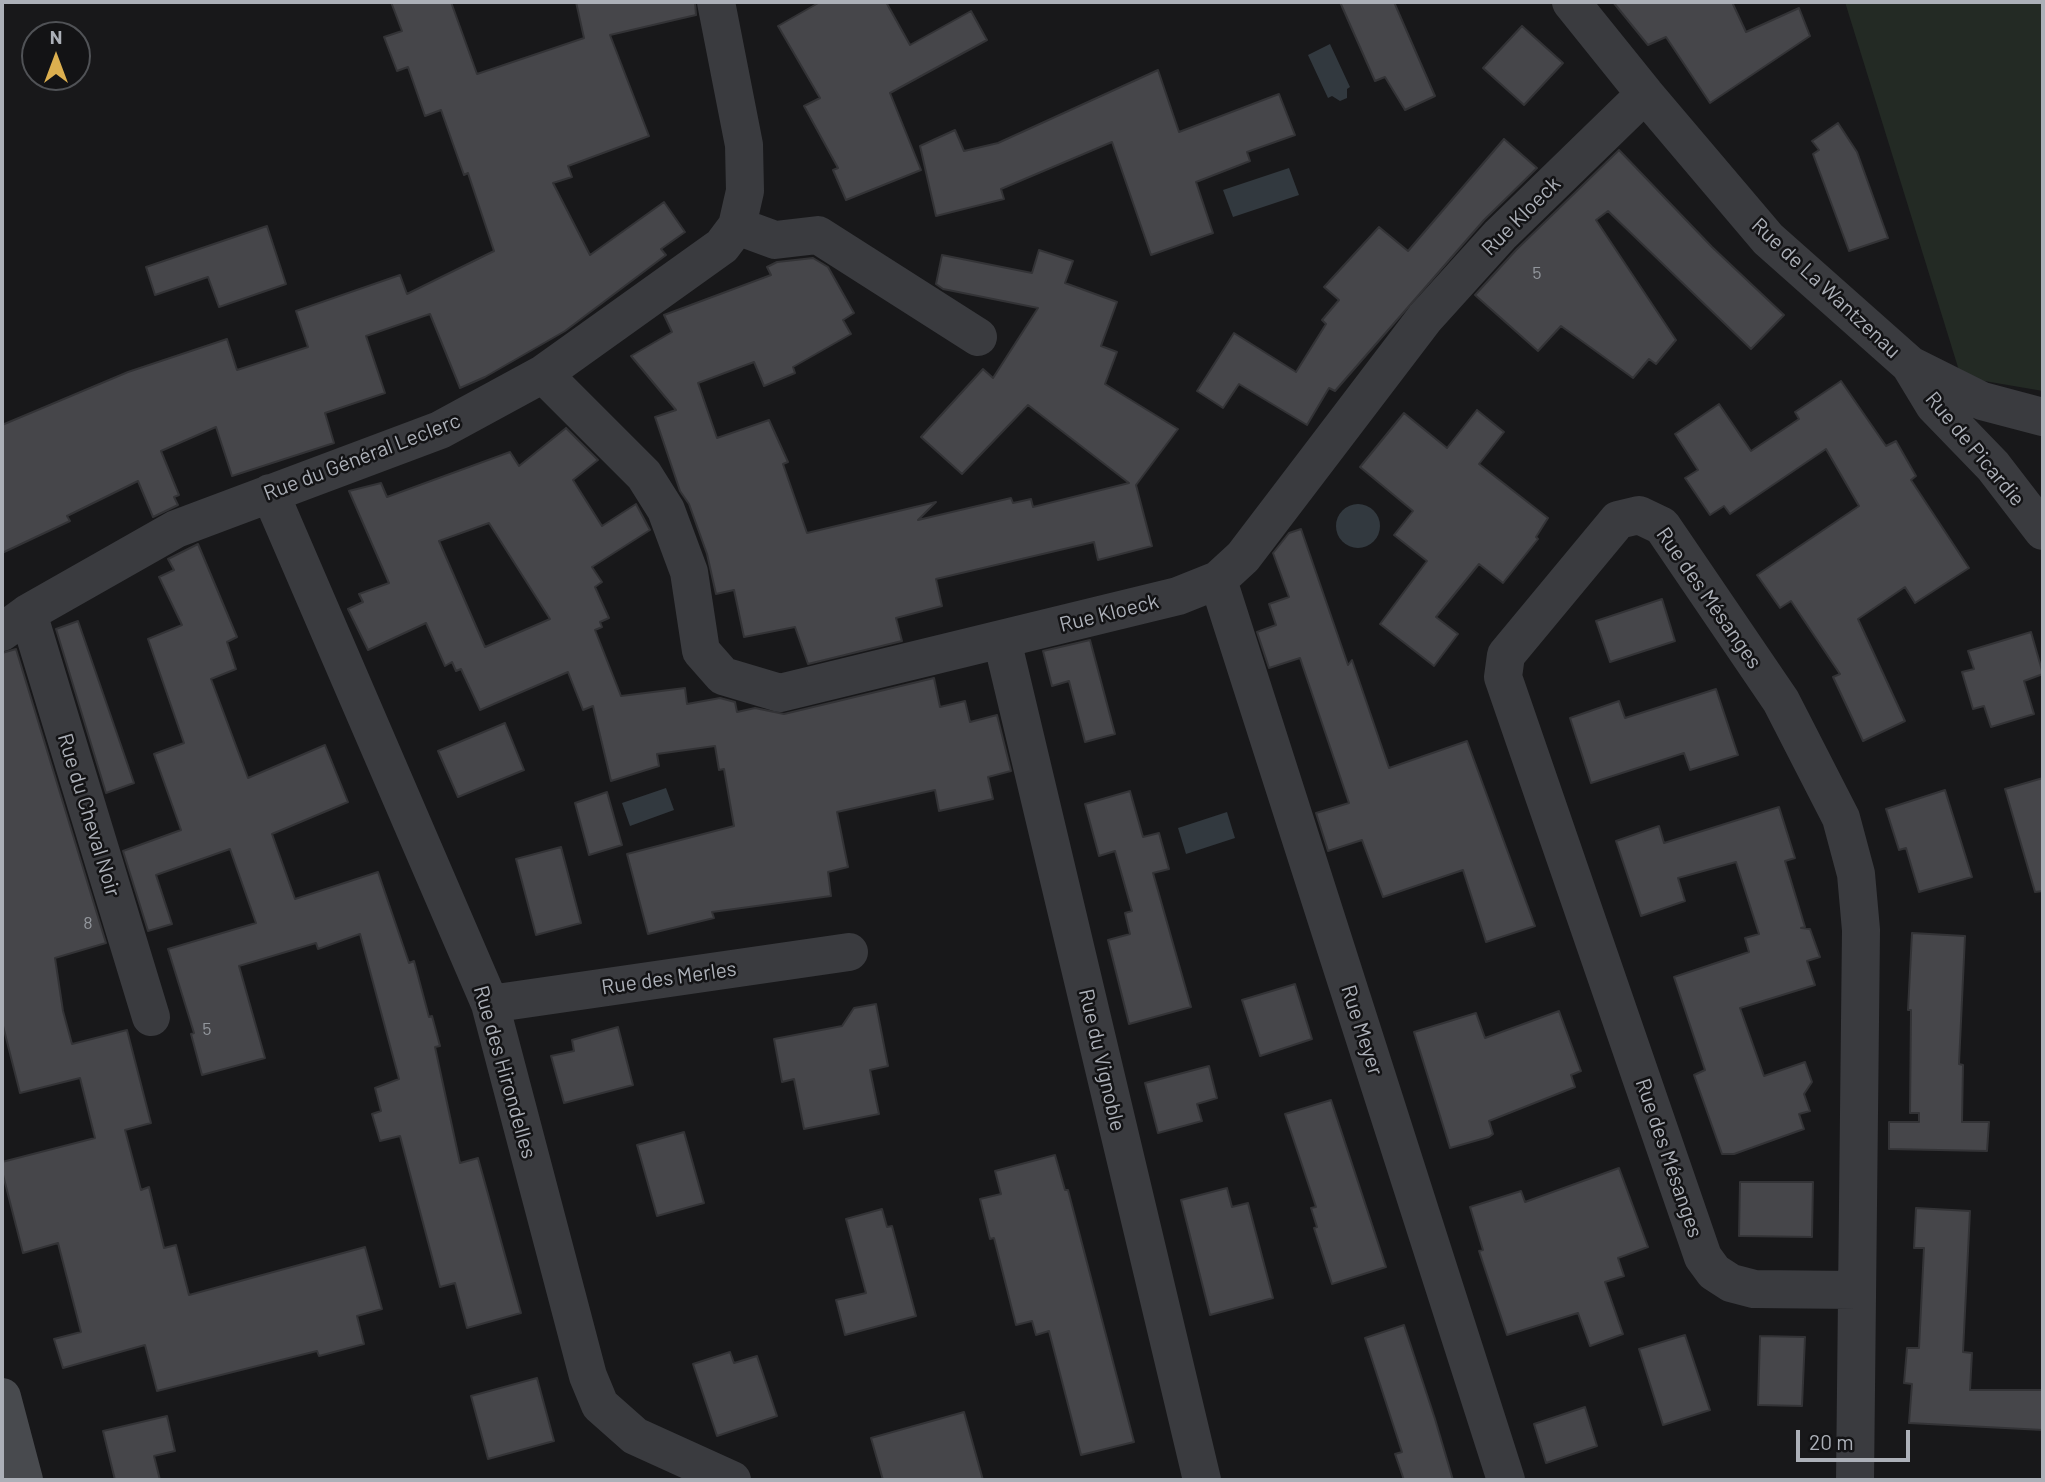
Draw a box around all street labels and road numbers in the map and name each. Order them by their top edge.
street label: Rue Kloeck [1476,171,1566,261]
street label: Rue de La Wantzenau [1746,213,1906,363]
street label: Rue de Picardie [1920,387,2030,511]
street label: Rue du Général Leclerc [260,408,464,506]
street label: Rue des Mésanges [1651,522,1767,674]
street label: Rue Kloeck [1057,589,1161,637]
street label: Rue du Cheval Noir [52,730,126,900]
street label: Rue des Merles [600,956,738,1000]
street label: Rue Meyer [1336,982,1388,1078]
street label: Rue des Hirondelles [468,983,542,1161]
street label: Rue du Vignoble [1073,986,1131,1134]
street label: Rue des Mésanges [1630,1075,1708,1241]

